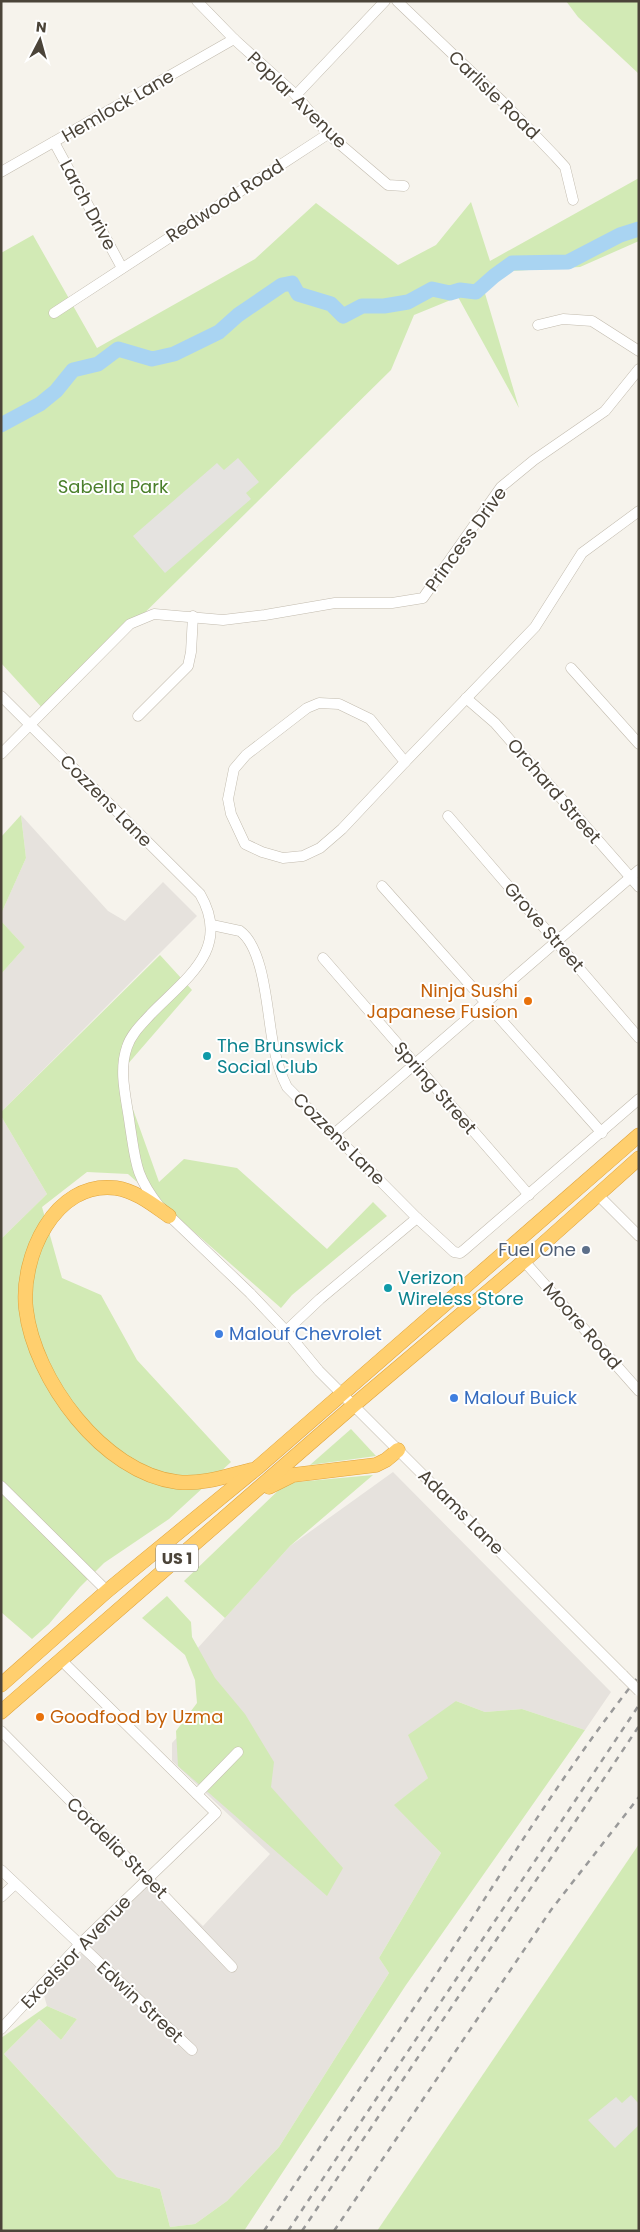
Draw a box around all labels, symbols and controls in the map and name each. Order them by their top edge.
north arrow [15,15,65,65]
text: N [35,17,48,38]
street label: Carlisle Road [443,45,546,145]
street label: Poplar Avenue [242,46,353,154]
street label: Hemlock Lane [57,63,178,148]
street label: Redwood Road [161,153,289,248]
street label: Larch Drive [54,155,123,254]
park label: Sabella Park [58,474,169,499]
street label: Princess Drive [419,481,512,596]
street label: Orchard Street [502,733,607,849]
street label: Cozzens Lane [55,749,158,852]
street label: Grove Street [499,877,590,977]
place label: Ninja Sushi Japanese Fusion [366,978,518,1024]
marker: Ninja Sushi Japanese Fusion [522,995,534,1007]
place label: The Brunswick Social Club [217,1033,345,1079]
street label: Spring Street [388,1036,483,1139]
marker: The Brunswick Social Club [201,1050,213,1062]
street label: Cozzens Lane [288,1087,391,1190]
place label: Fuel One [498,1237,576,1262]
marker: Fuel One [580,1244,592,1256]
place label: Verizon Wireless Store [398,1265,524,1311]
street label: Moore Road [538,1277,627,1375]
marker: Verizon Wireless Store [382,1282,394,1294]
place label: Malouf Chevrolet [229,1321,382,1346]
marker: Malouf Chevrolet [213,1328,225,1340]
place label: Malouf Buick [464,1385,578,1410]
marker: Malouf Buick [448,1392,460,1404]
street label: Adams Lane [413,1463,510,1560]
road number: US 1 [156,1545,198,1572]
place label: Goodfood by Uzma [50,1704,223,1729]
marker: Goodfood by Uzma [34,1711,46,1723]
street label: Cordelia Street [61,1791,174,1904]
street label: Excelsior Avenue [15,1889,136,2014]
street label: Edwin Street [92,1955,189,2048]

